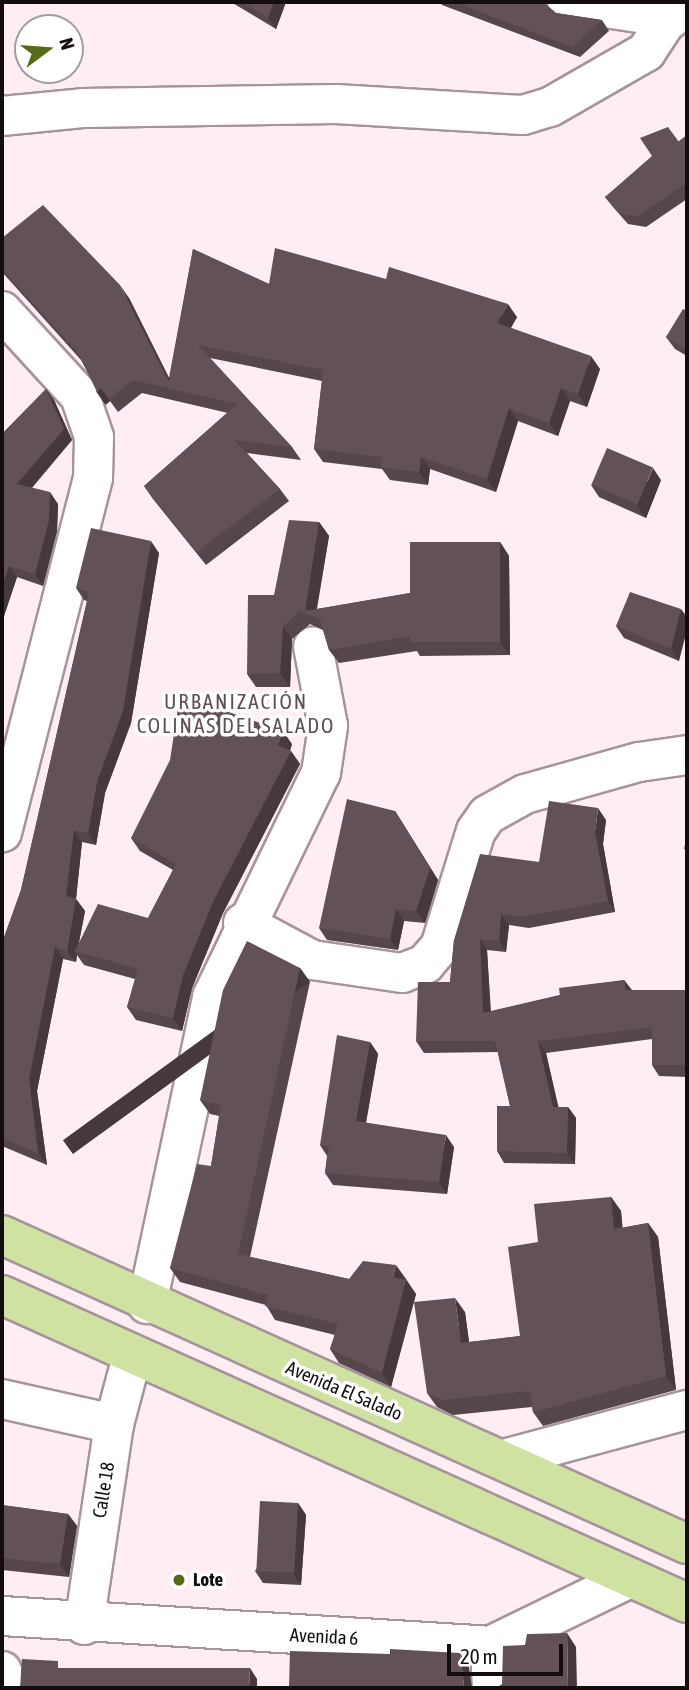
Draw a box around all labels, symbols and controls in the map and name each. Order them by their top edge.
north arrow [14,14,84,84]
text: N [55,35,79,52]
district label: URBANIZACIÓN COLINAS DEL SALADO [139,688,333,738]
street label: Avenida El Salado [282,1356,406,1426]
street label: Calle 18 [88,1460,120,1520]
place label: Lote [193,1569,223,1591]
marker: Lote [171,1572,187,1588]
street label: Avenida 6 [289,1624,359,1650]
scale bar [451,1630,566,1674]
text: 20 m [460,1644,498,1668]

